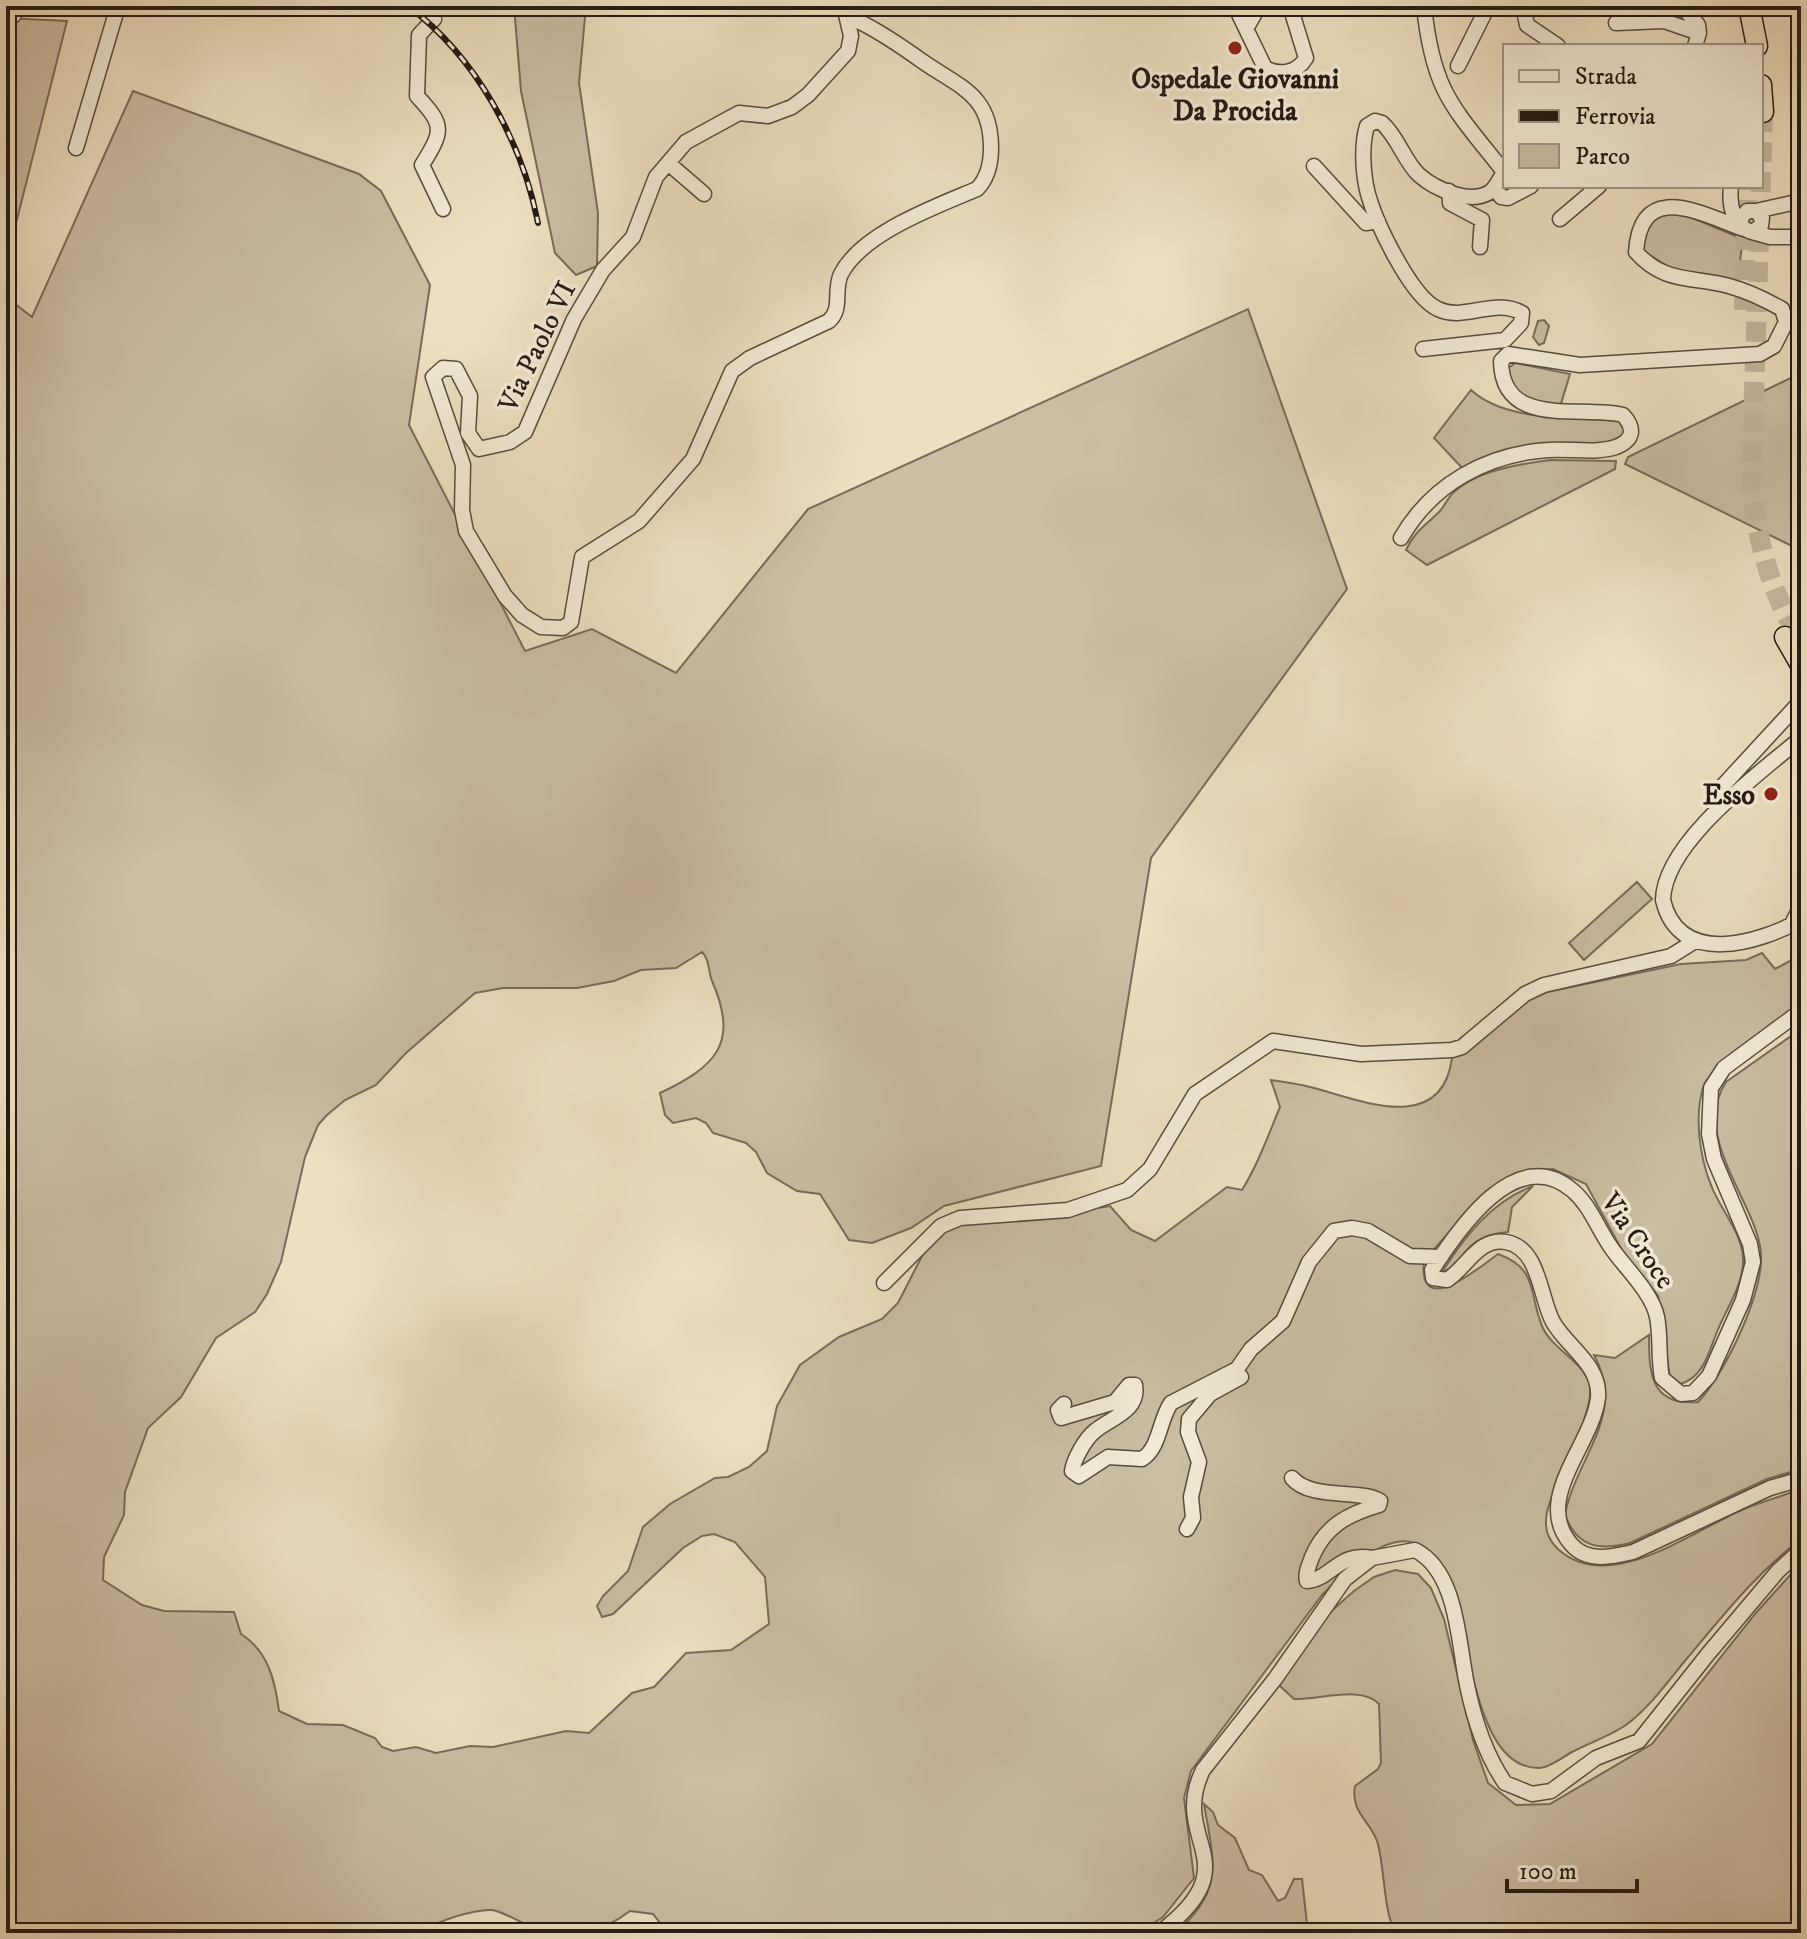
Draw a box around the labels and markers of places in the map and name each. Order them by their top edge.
marker: Ospedale Giovanni Da Procida [1226,39,1244,57]
place label: Ospedale Giovanni Da Procida [1131,62,1339,129]
place label: Esso [1703,778,1755,813]
marker: Esso [1762,785,1780,803]

